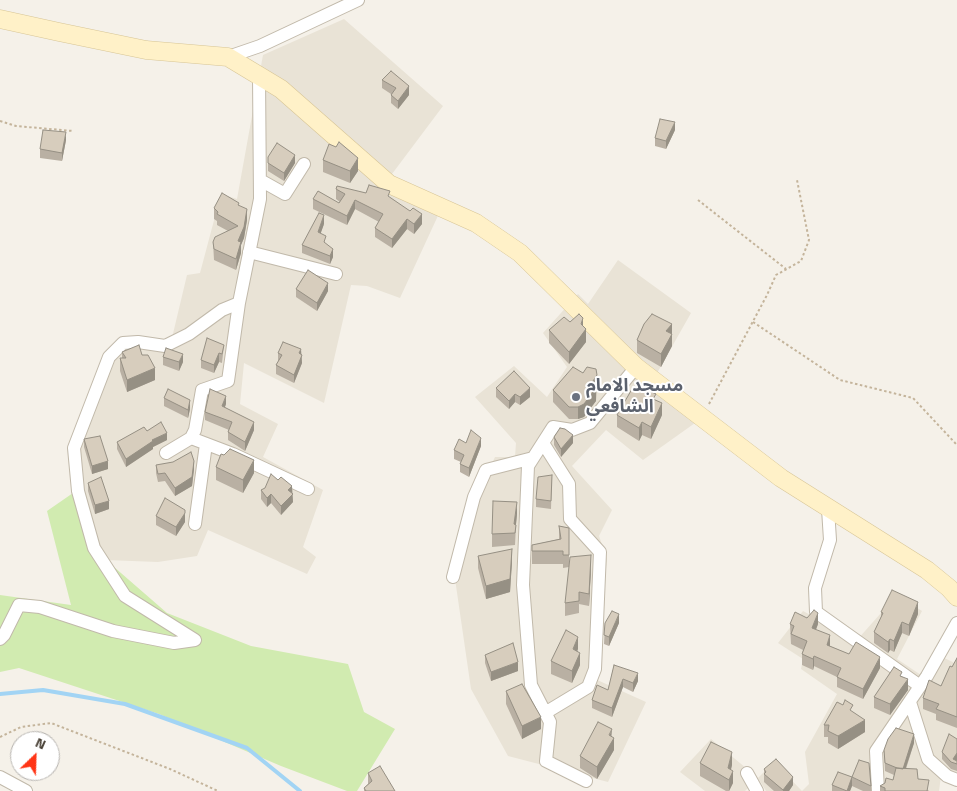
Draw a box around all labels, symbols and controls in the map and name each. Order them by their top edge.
place label: مسجد الامام الشافعي [586,376,683,418]
marker: مسجد الامام الشافعي [570,391,582,403]
north arrow [10,731,60,781]
text: N [32,731,50,754]

